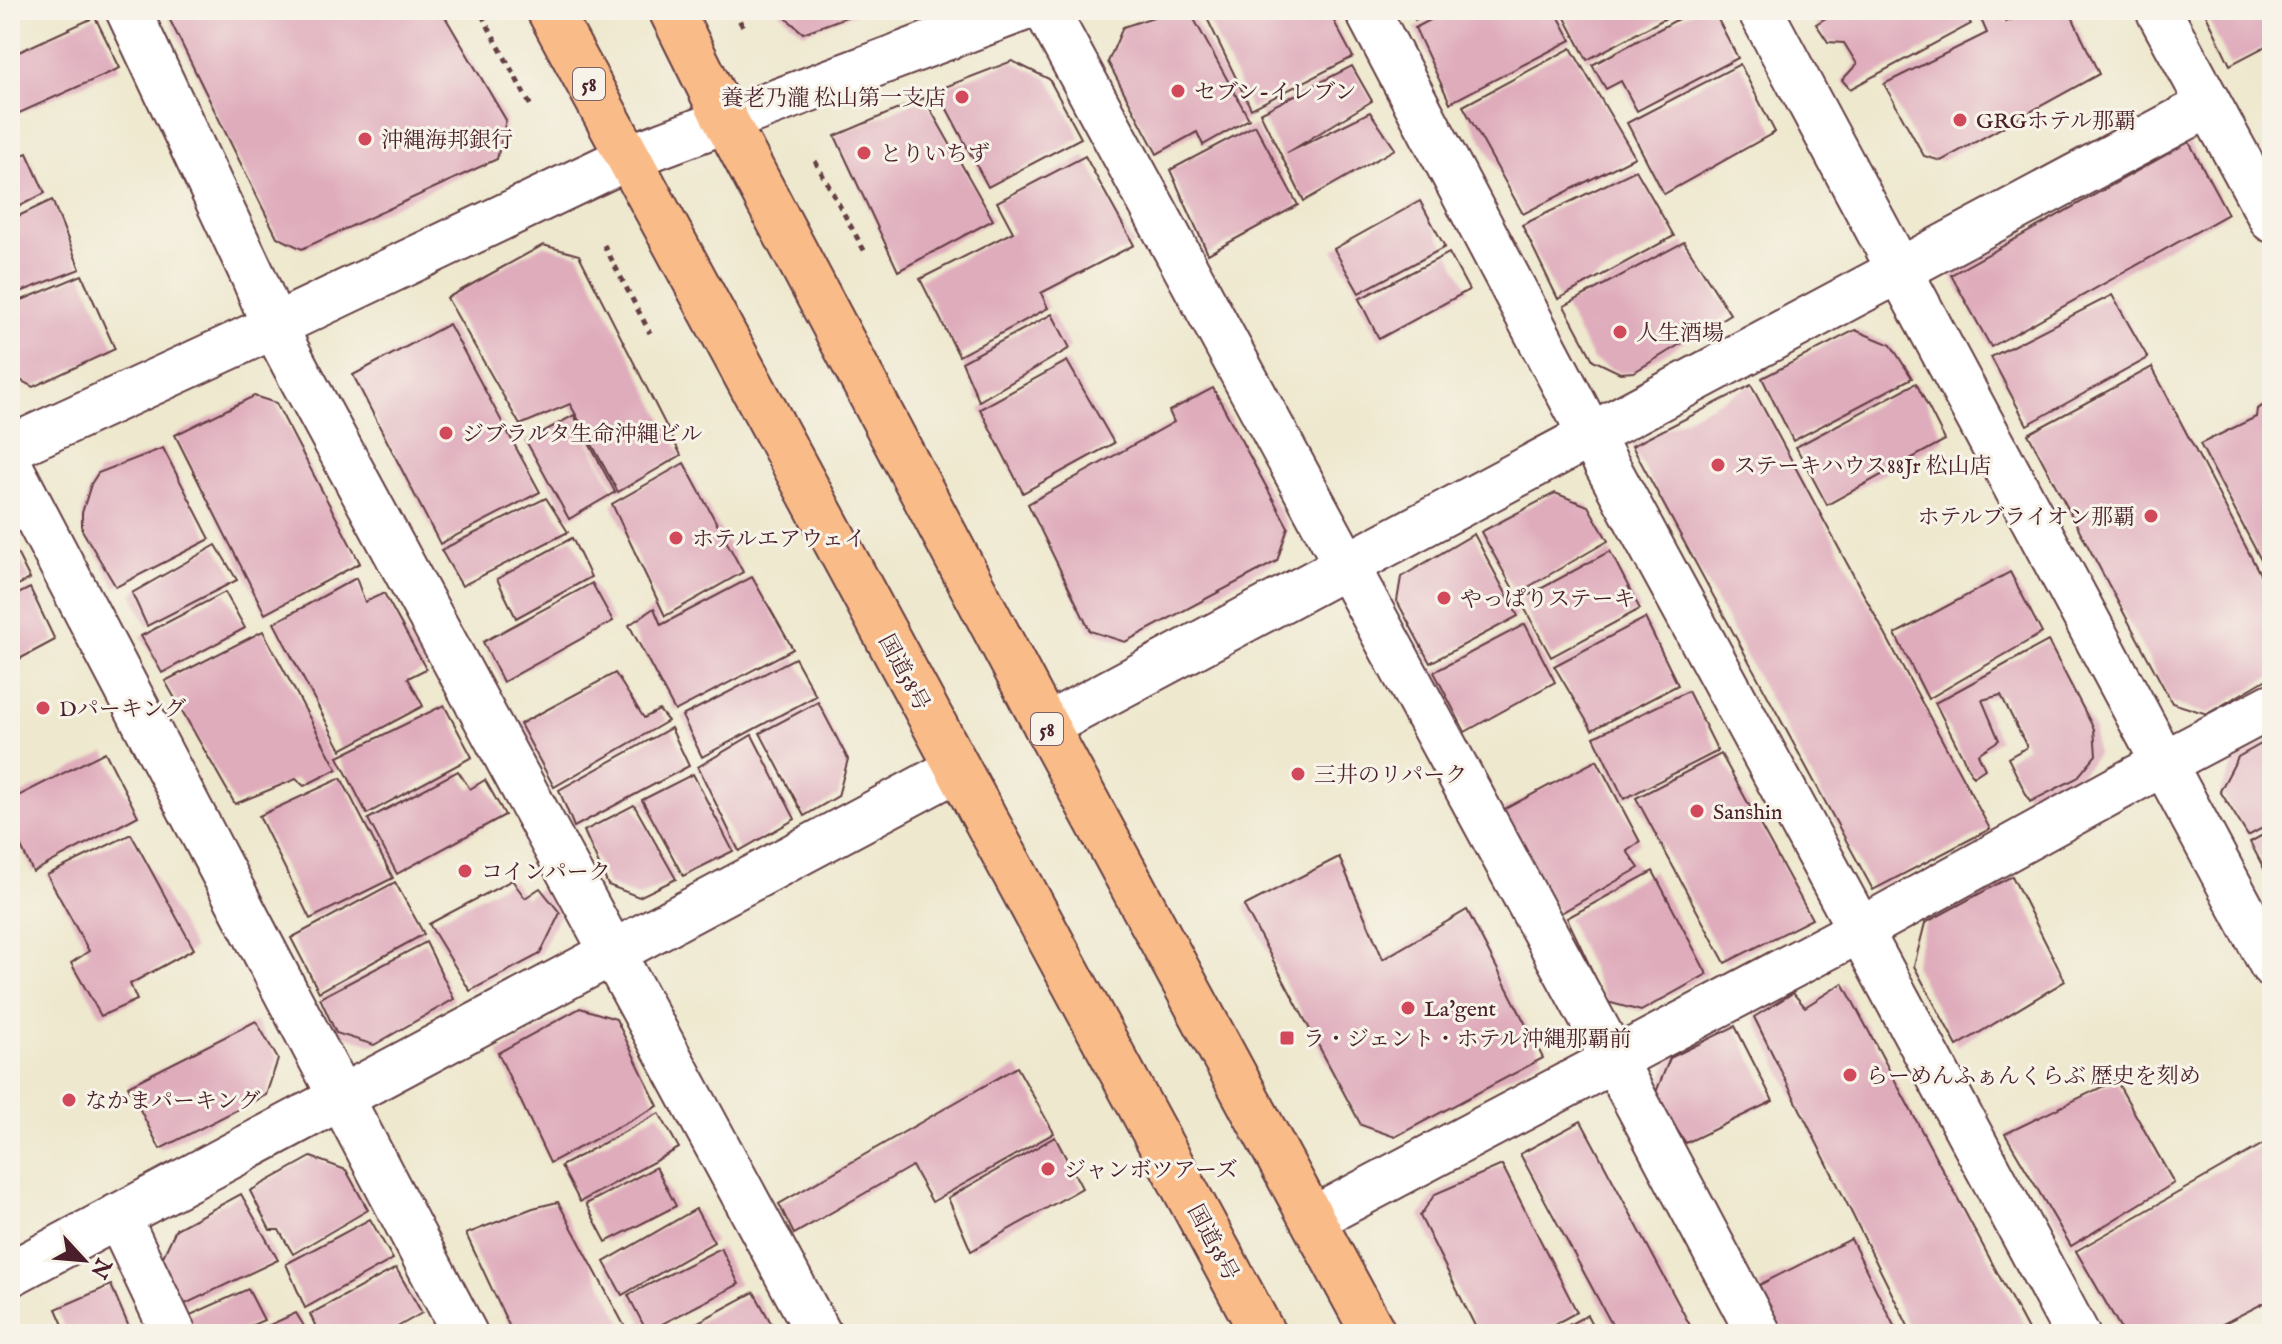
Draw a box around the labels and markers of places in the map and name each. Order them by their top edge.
place label: セブン-イレブン [1194,79,1356,107]
marker: セブン-イレブン [1169,82,1187,100]
place label: 養老乃瀧 松山第一支店 [721,85,946,113]
marker: 養老乃瀧 松山第一支店 [953,88,971,106]
place label: GRGホテル那覇 [1976,108,2136,136]
marker: GRGホテル那覇 [1951,111,1969,129]
place label: 沖縄海邦銀行 [381,127,513,155]
marker: 沖縄海邦銀行 [356,130,374,148]
place label: とりいちず [880,141,990,169]
marker: とりいちず [855,144,873,162]
place label: 人生酒場 [1636,320,1724,348]
marker: 人生酒場 [1611,323,1629,341]
place label: ジブラルタ生命沖縄ビル [462,421,702,449]
marker: ジブラルタ生命沖縄ビル [437,424,455,442]
place label: ステーキハウス88Jr 松山店 [1734,453,1991,481]
marker: ステーキハウス88Jr 松山店 [1709,456,1727,474]
place label: ホテルブライオン那覇 [1917,504,2135,532]
marker: ホテルブライオン那覇 [2142,507,2160,525]
place label: ホテルエアウェイ [692,526,866,554]
marker: ホテルエアウェイ [667,529,685,547]
place label: やっぱりステーキ [1460,586,1636,614]
marker: やっぱりステーキ [1435,589,1453,607]
place label: Dパーキング [59,696,186,724]
marker: Dパーキング [34,699,52,717]
place label: 三井のリパーク [1314,762,1467,790]
marker: 三井のリパーク [1289,765,1307,783]
place label: Sanshin [1713,799,1783,827]
marker: Sanshin [1688,802,1706,820]
place label: コインパーク [481,859,611,887]
marker: コインパーク [456,862,474,880]
place label: La'gent [1424,996,1497,1024]
marker: La'gent [1399,999,1417,1017]
place label: ラ・ジェント・ホテル沖縄那覇前 [1303,1026,1631,1054]
marker: ラ・ジェント・ホテル沖縄那覇前 [1278,1029,1296,1047]
place label: らーめんふぁんくらぶ 歴史を刻め [1866,1063,2201,1091]
marker: らーめんふぁんくらぶ 歴史を刻め [1841,1066,1859,1084]
place label: なかまパーキング [85,1088,260,1116]
marker: なかまパーキング [60,1091,78,1109]
place label: ジャンボツアーズ [1064,1157,1238,1185]
marker: ジャンボツアーズ [1039,1160,1057,1178]

